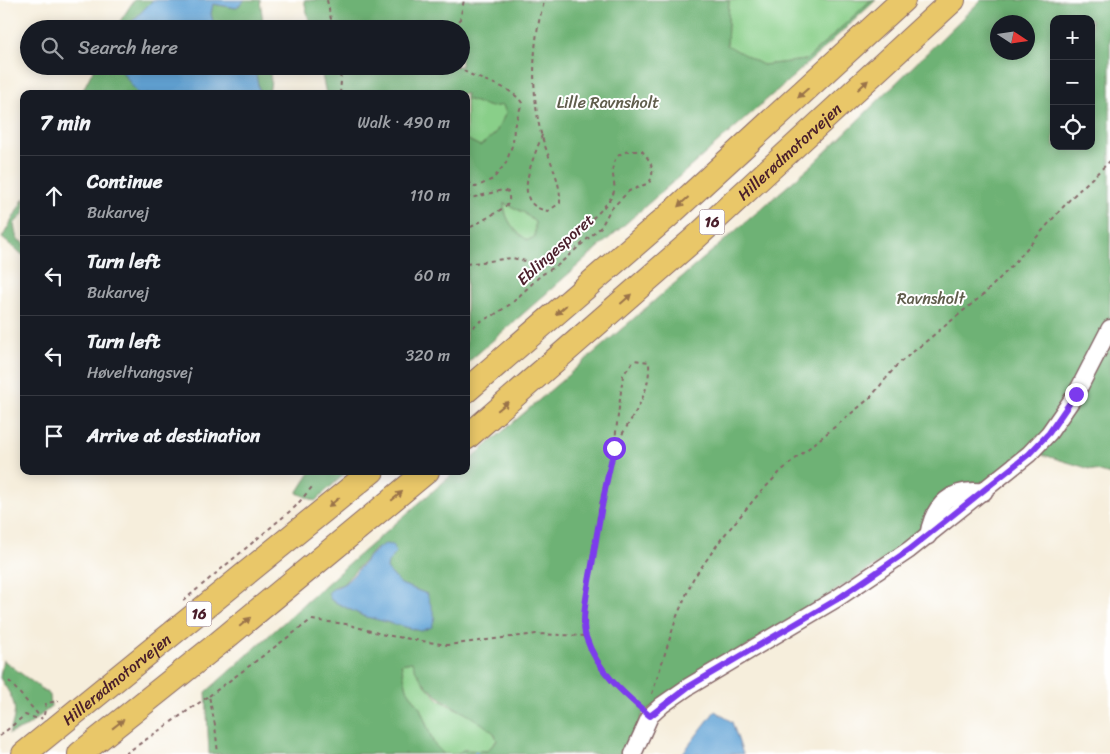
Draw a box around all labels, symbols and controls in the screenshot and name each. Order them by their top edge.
north arrow [990,15,1035,60]
map controls [1050,15,1095,150]
button: + [1050,15,1095,60]
search box [20,20,470,75]
text: Search here [78,31,178,64]
icon: search [38,34,66,62]
button: − [1050,60,1095,105]
one-way arrow [857,79,869,91]
one-way arrow [797,87,809,99]
park label: Lille Ravnsholt [557,88,659,117]
street label: Hillerødmotorvejen [730,95,849,208]
text: 7 min [40,104,91,142]
button: locate [1050,105,1095,150]
text: Walk · 490 m [358,108,450,137]
text: Continue [87,165,163,198]
text: 110 m [410,181,450,210]
icon: ahead [40,182,68,210]
one-way arrow [677,196,689,208]
text: Bukarvej [87,198,149,227]
street label: Eblingesporet [510,206,601,293]
road number: 16 [700,210,724,234]
text: Turn left [87,245,160,278]
text: 60 m [414,261,450,290]
icon: left [40,262,68,290]
text: Bukarvej [87,278,149,307]
park label: Ravnsholt [897,284,965,313]
one-way arrow [619,293,631,305]
one-way arrow [554,304,567,315]
text: Turn left [87,325,160,358]
text: 320 m [405,341,450,370]
icon: left [40,342,68,370]
text: Høveltvangsvej [87,358,193,387]
route end [1065,383,1088,406]
one-way arrow [497,401,510,412]
text: Arrive at destination [87,419,260,452]
icon: arrive [40,422,68,450]
route start [603,437,626,460]
one-way arrow [391,490,403,502]
one-way arrow [328,497,341,508]
road number: 16 [186,602,212,626]
one-way arrow [239,617,251,628]
street label: Hillerødmotorvejen [55,625,178,733]
one-way arrow [111,718,124,729]

